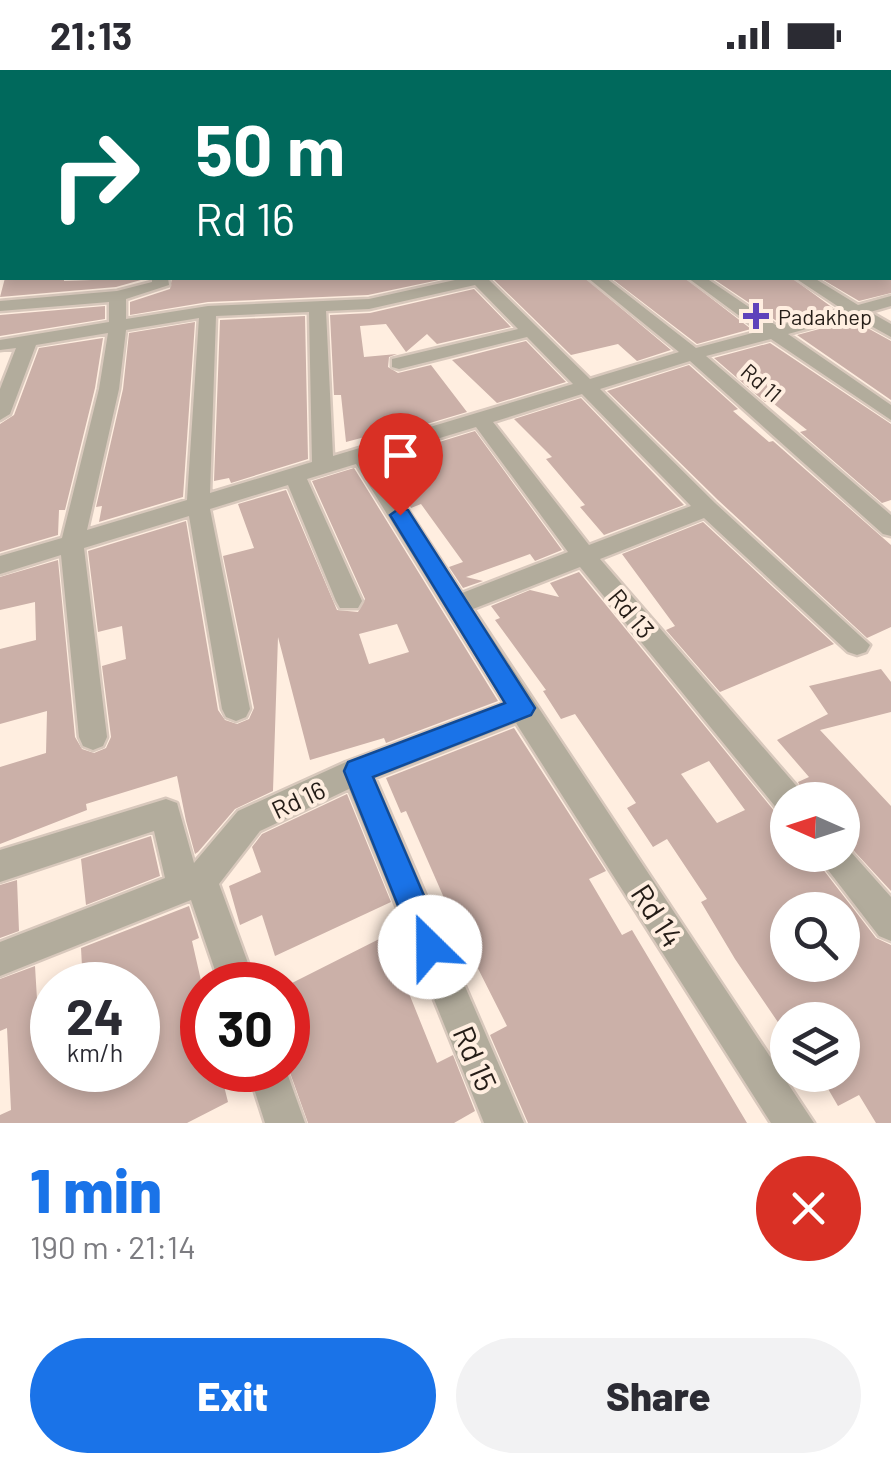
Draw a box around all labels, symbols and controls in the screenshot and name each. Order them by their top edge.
text: 21:13 [50,12,132,58]
text: 50 m [195,106,345,190]
icon: right [30,110,160,240]
text: Rd 16 [195,191,295,245]
marker: Padakhep [743,303,769,329]
place label: Padakhep [778,303,872,329]
street label: Rd 11 [736,357,788,407]
pin [358,413,443,516]
icon: arrive [373,428,428,483]
street label: Rd 13 [603,582,661,644]
street label: Rd 16 [267,774,329,824]
north arrow [770,782,860,872]
map controls [770,782,860,1092]
street label: Rd 14 [624,877,692,953]
button: search [770,892,860,982]
position arrow [378,895,482,999]
speed limit sign: 30 [180,962,310,1092]
text: 24 [66,985,124,1045]
button: layers [770,1002,860,1092]
street label: Rd 15 [446,1020,506,1096]
text: km/h [67,1037,123,1067]
text: 1 min [30,1153,162,1225]
button: close [756,1156,861,1261]
text: 190 m · 21:14 [30,1227,196,1265]
button: Exit [30,1338,436,1453]
button: Share [456,1338,861,1453]

